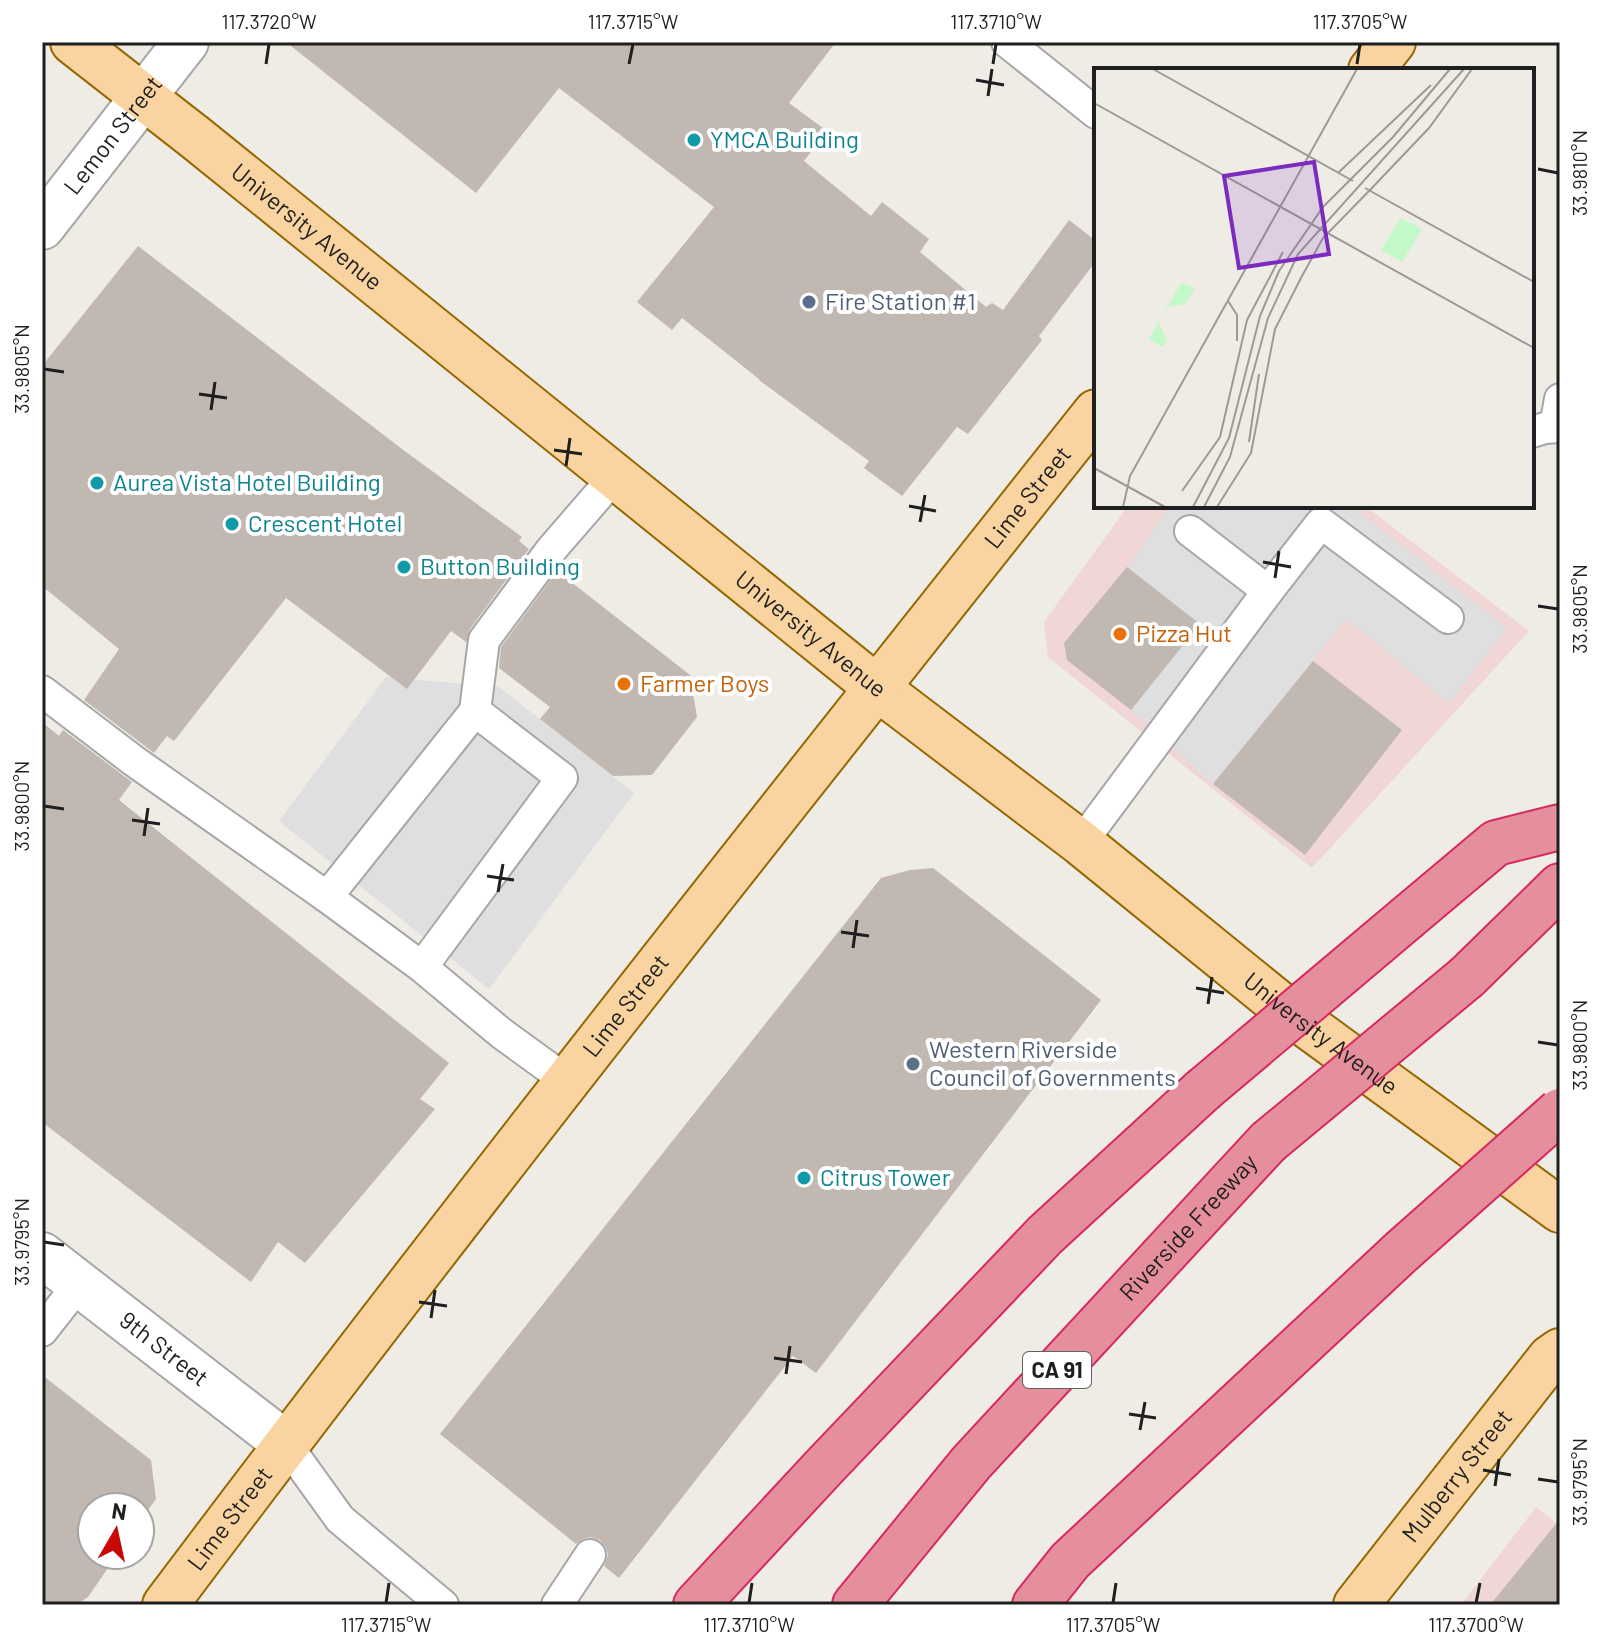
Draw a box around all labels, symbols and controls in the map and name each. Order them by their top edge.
text: 117.3720°W [221,9,317,33]
text: 117.3715°W [588,9,679,33]
text: 117.3710°W [950,9,1042,33]
text: 117.3705°W [1313,9,1408,33]
inset map [1094,68,1534,508]
street label: Lemon Street [57,69,167,200]
place label: YMCA Building [710,124,859,153]
text: 33.9810°N [1567,130,1591,216]
marker: YMCA Building [685,131,703,149]
street label: University Avenue [226,156,389,296]
place label: Fire Station #1 [825,286,976,315]
marker: Fire Station #1 [800,293,818,311]
text: 33.9805°N [9,324,33,414]
street label: Lime Street [977,440,1076,554]
place label: Aurea Vista Hotel Building [113,467,381,496]
marker: Aurea Vista Hotel Building [88,474,106,492]
place label: Crescent Hotel [248,508,402,537]
marker: Crescent Hotel [223,515,241,533]
place label: Button Building [420,551,580,580]
marker: Button Building [395,558,413,576]
street label: University Avenue [730,563,893,703]
text: 33.9805°N [1567,564,1591,654]
place label: Pizza Hut [1136,618,1232,647]
marker: Pizza Hut [1111,625,1129,643]
place label: Farmer Boys [640,668,769,697]
marker: Farmer Boys [615,675,633,693]
text: 33.9800°N [9,761,33,851]
street label: Lime Street [576,948,674,1062]
street label: University Avenue [1239,965,1404,1100]
text: 33.9800°N [1567,1000,1591,1090]
place label: Western Riverside Council of Governments [929,1034,1176,1091]
marker: Western Riverside Council of Governments [904,1055,922,1073]
street label: Riverside Freeway [1113,1147,1263,1306]
place label: Citrus Tower [820,1162,951,1191]
marker: Citrus Tower [795,1169,813,1187]
text: 33.9795°N [9,1198,33,1286]
street label: 9th Street [114,1305,215,1392]
road number: CA 91 [1023,1352,1091,1388]
street label: Mulberry Street [1395,1403,1517,1547]
text: 33.9795°N [1567,1438,1591,1526]
street label: Lime Street [180,1460,277,1576]
north arrow [76,1491,156,1571]
text: N [110,1496,129,1524]
text: 117.3715°W [341,1612,432,1636]
text: 117.3710°W [703,1612,795,1636]
text: 117.3705°W [1066,1612,1161,1636]
text: 117.3700°W [1428,1612,1524,1636]

